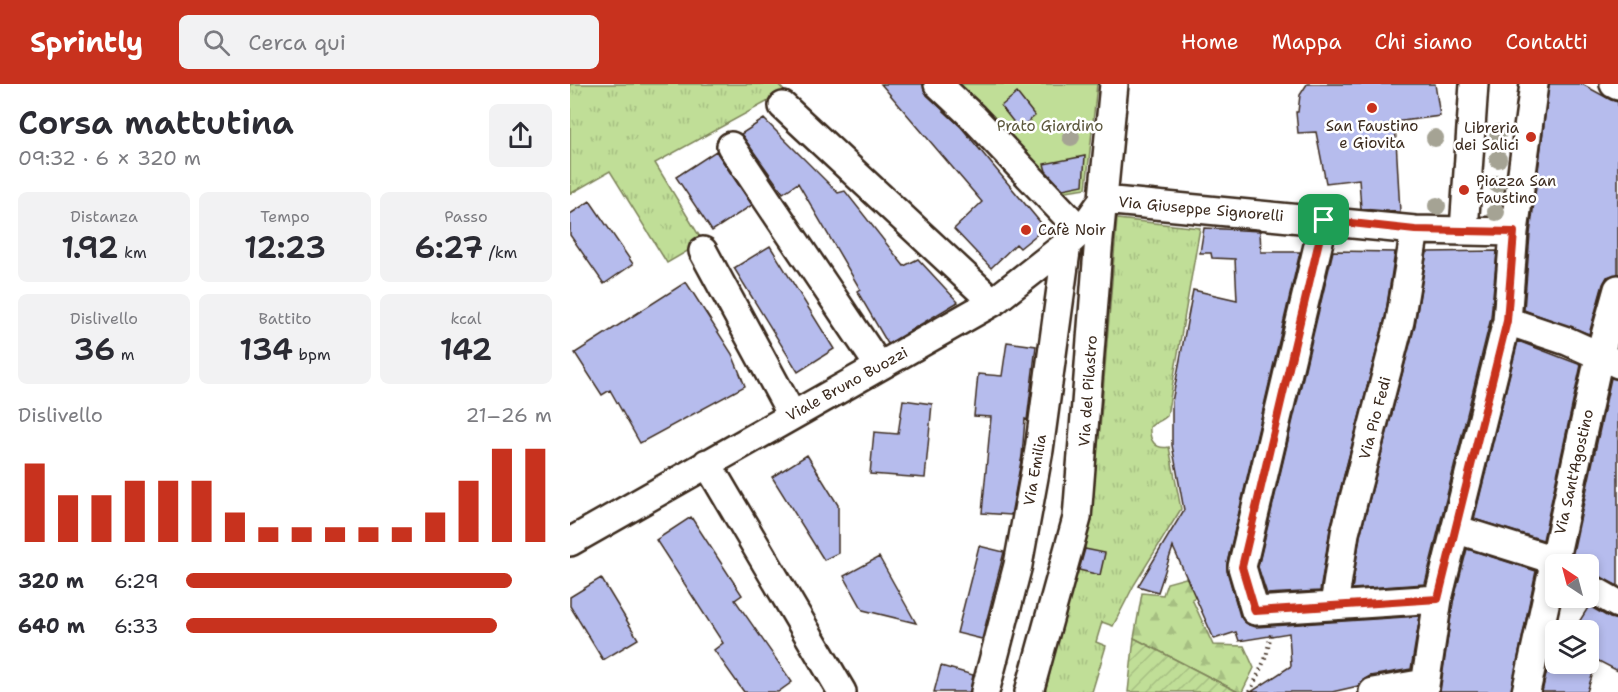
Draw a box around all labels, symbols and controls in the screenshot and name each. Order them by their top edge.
search box [179,15,599,69]
text: Sprintly [30,23,143,61]
icon: search [200,26,233,59]
text: Cerca qui [248,28,346,57]
text: Home [1181,28,1239,56]
text: Mappa [1272,28,1342,56]
text: Chi siamo [1375,28,1472,56]
text: Contatti [1505,28,1588,56]
text: Corsa mattutina [18,100,294,145]
marker: San Faustino e Giovita [1365,101,1379,115]
button: share [489,104,552,167]
park label: Prato Giardino [997,116,1103,136]
place label: San Faustino e Giovita [1326,116,1418,153]
place label: Libreria dei Salici [1455,118,1520,155]
marker: Libreria dei Salici [1524,130,1538,144]
text: 09:32 · 6 × 320 m [18,145,201,171]
place label: Piazza San Faustino [1476,171,1556,208]
marker: Piazza San Faustino [1457,183,1471,197]
street label: Via Giuseppe Signorelli [1117,192,1285,226]
pin [1298,194,1349,245]
icon: arrive [1307,203,1340,236]
text: Distanza [70,206,138,227]
text: Tempo [260,206,310,227]
text: Passo [444,206,488,227]
place label: Cafè Noir [1038,220,1106,240]
marker: Cafè Noir [1019,223,1033,237]
text: 1.92 [61,227,119,268]
text: 12:23 [244,227,326,268]
text: 6:27 [415,227,483,268]
text: km [119,242,147,263]
text: /km [483,242,517,263]
text: Dislivello [70,308,138,329]
text: Battito [259,308,311,329]
text: kcal [450,308,482,329]
text: 36 [73,329,115,370]
text: 134 [239,329,293,370]
text: 142 [440,329,492,370]
street label: Via del Pilastro [1074,335,1102,447]
street label: Viale Bruno Buozzi [783,342,911,426]
text: m [115,344,135,365]
text: bpm [293,344,331,365]
street label: Via Pio Fedi [1354,374,1396,462]
text: Dislivello [18,402,103,428]
text: 21–26 m [465,402,552,428]
street label: Via Sant'Agostino [1550,407,1598,537]
street label: Via Emilia [1019,432,1051,507]
north arrow [1545,554,1599,608]
map controls [1545,554,1599,674]
text: 320 m [18,568,84,594]
text: 6:29 [114,568,159,594]
text: 640 m [18,613,85,639]
text: 6:33 [114,613,159,639]
button: layers [1545,620,1599,674]

